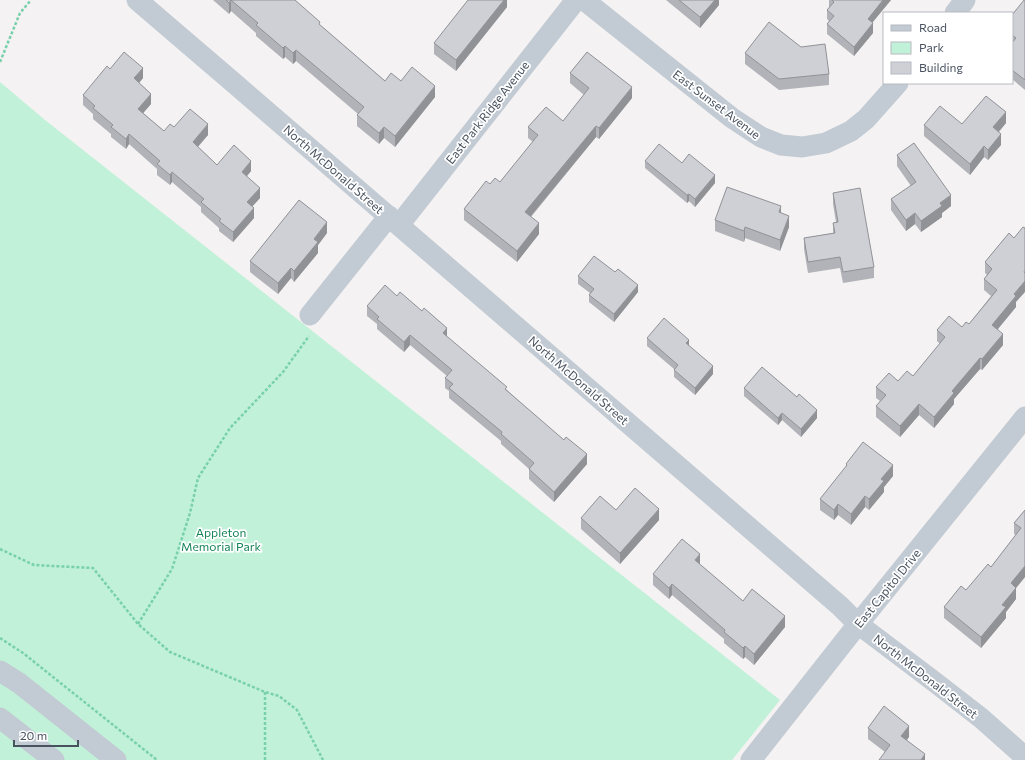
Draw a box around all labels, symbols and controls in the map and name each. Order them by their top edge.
legend [883,12,1013,84]
text: Road [919,20,947,34]
text: Park [919,40,945,54]
street label: East Park Ridge Avenue [443,58,531,166]
text: Building [919,60,963,74]
street label: East Sunset Avenue [671,67,763,141]
street label: North McDonald Street [281,122,387,216]
street label: North McDonald Street [526,333,632,427]
park label: Appleton Memorial Park [181,525,262,553]
street label: East Capitol Drive [851,546,923,630]
street label: North McDonald Street [871,631,981,721]
scale bar [14,722,78,748]
text: 20 m [20,728,47,742]

